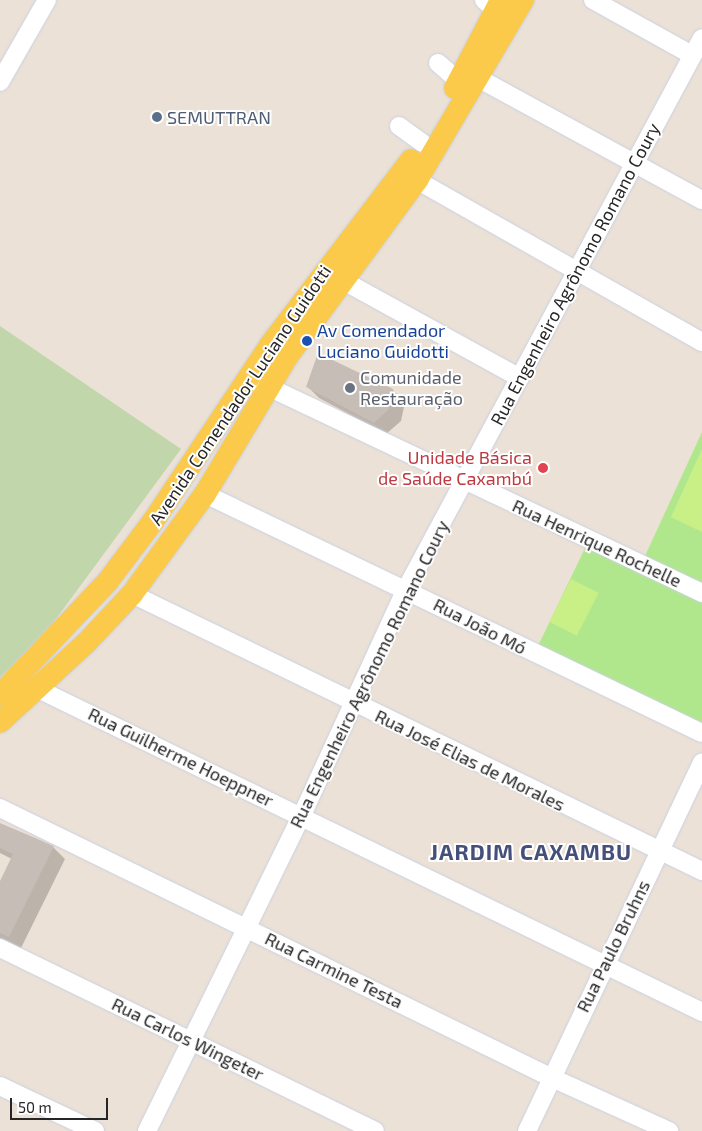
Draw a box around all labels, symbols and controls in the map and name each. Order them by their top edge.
place label: SEMUTTRAN [167,106,271,128]
marker: SEMUTTRAN [151,111,163,123]
street label: Rua Engenheiro Agrônomo Romano Coury [486,119,664,429]
street label: Avenida Comendador Luciano Guidotti [145,261,335,529]
place label: Av Comendador Luciano Guidotti [317,320,449,362]
marker: Av Comendador Luciano Guidotti [301,335,313,347]
place label: Comunidade Restauração [360,367,463,409]
marker: Comunidade Restauração [344,382,356,394]
place label: Unidade Básica de Saúde Caxambú [378,447,532,489]
marker: Unidade Básica de Saúde Caxambú [536,461,550,475]
street label: Rua Henrique Rochelle [509,494,685,592]
street label: Rua Engenheiro Agrônomo Romano Coury [285,516,453,832]
street label: Rua João Mó [430,593,530,659]
street label: Rua Guilherme Hoeppner [85,703,277,811]
street label: Rua José Elias de Morales [372,705,568,815]
district label: JARDIM CAXAMBU [428,839,634,865]
street label: Rua Paulo Bruhns [572,876,654,1016]
street label: Rua Carmine Testa [261,927,407,1013]
street label: Rua Carlos Wingeter [108,993,268,1085]
scale bar [12,1088,110,1120]
text: 50 m [18,1098,52,1116]

